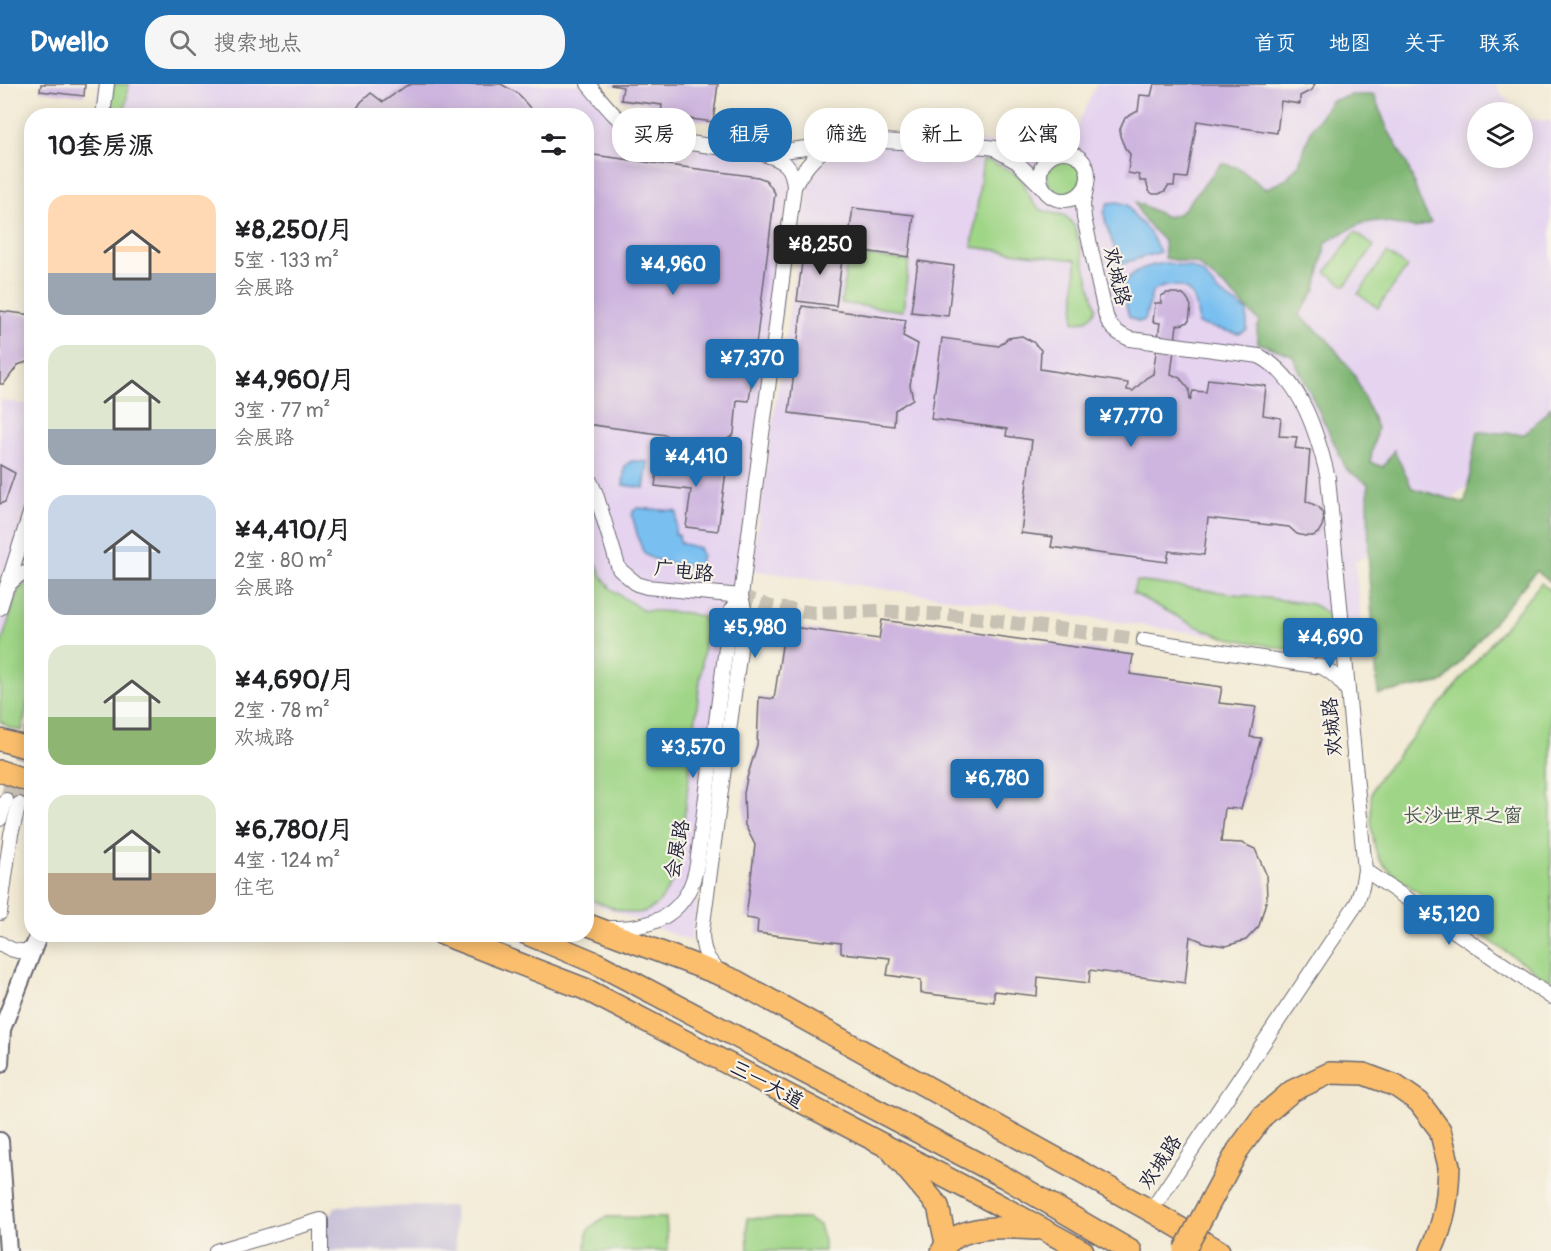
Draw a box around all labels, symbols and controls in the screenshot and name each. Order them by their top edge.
search box [145,15,565,69]
text: Dwello [30,25,109,60]
icon: search [166,26,199,59]
text: 搜索地点 [214,29,302,57]
text: 首页 [1254,30,1296,57]
text: 地图 [1329,30,1371,57]
text: 关于 [1404,30,1446,57]
text: 联系 [1479,30,1521,57]
map controls [1467,102,1533,168]
button: layers [1467,102,1533,168]
chip: 买房 [612,108,696,162]
chip: 租房 [708,108,792,162]
chip: 筛选 [804,108,888,162]
chip: 新上 [900,108,984,162]
chip: 公寓 [996,108,1080,162]
icon: filters [537,128,570,161]
text: 10套房源 [48,130,154,162]
text: ¥8,250/月 [234,214,353,246]
icon: home [96,219,168,291]
pin: ¥8,250 [771,225,869,276]
text: ¥8,250 [788,232,852,257]
street label: 欢城路 [1098,244,1136,309]
pin: ¥4,960 [624,245,722,296]
text: 5室 · 133 m² [234,248,339,273]
text: ¥4,960 [640,252,706,277]
text: 会展路 [234,275,294,300]
pin: ¥7,370 [703,339,801,390]
text: ¥7,370 [720,346,784,371]
text: ¥4,960/月 [234,364,355,396]
icon: home [96,369,168,441]
pin: ¥7,770 [1082,397,1180,448]
text: 3室 · 77 m² [234,398,330,423]
text: ¥7,770 [1099,404,1163,429]
text: 会展路 [234,425,294,450]
pin: ¥4,410 [647,437,745,488]
text: ¥4,410 [664,444,728,469]
text: ¥4,410/月 [234,514,352,546]
icon: home [96,519,168,591]
text: 2室 · 80 m² [234,548,333,573]
street label: 广电路 [653,555,716,587]
text: 会展路 [234,575,294,600]
pin: ¥5,980 [706,608,804,659]
text: ¥5,980 [723,615,787,640]
pin: ¥4,690 [1281,618,1379,669]
text: ¥4,690 [1297,625,1363,650]
text: ¥4,690/月 [234,664,355,696]
icon: home [96,669,168,741]
street label: 欢城路 [1317,695,1347,758]
text: 2室 · 78 m² [234,698,330,723]
text: 欢城路 [234,725,294,750]
pin: ¥3,570 [644,728,742,779]
text: ¥3,570 [660,735,726,760]
pin: ¥6,780 [948,759,1046,810]
text: ¥6,780 [965,766,1029,791]
park label: 长沙世界之窗 [1403,803,1523,828]
text: ¥6,780/月 [234,814,354,846]
street label: 会展路 [659,816,695,881]
icon: home [96,819,168,891]
text: 4室 · 124 m² [234,848,340,873]
text: 住宅 [234,875,274,900]
pin: ¥5,120 [1400,895,1498,946]
text: ¥5,120 [1418,902,1480,927]
street label: 三一大道 [726,1054,808,1114]
street label: 欢城路 [1133,1129,1188,1194]

